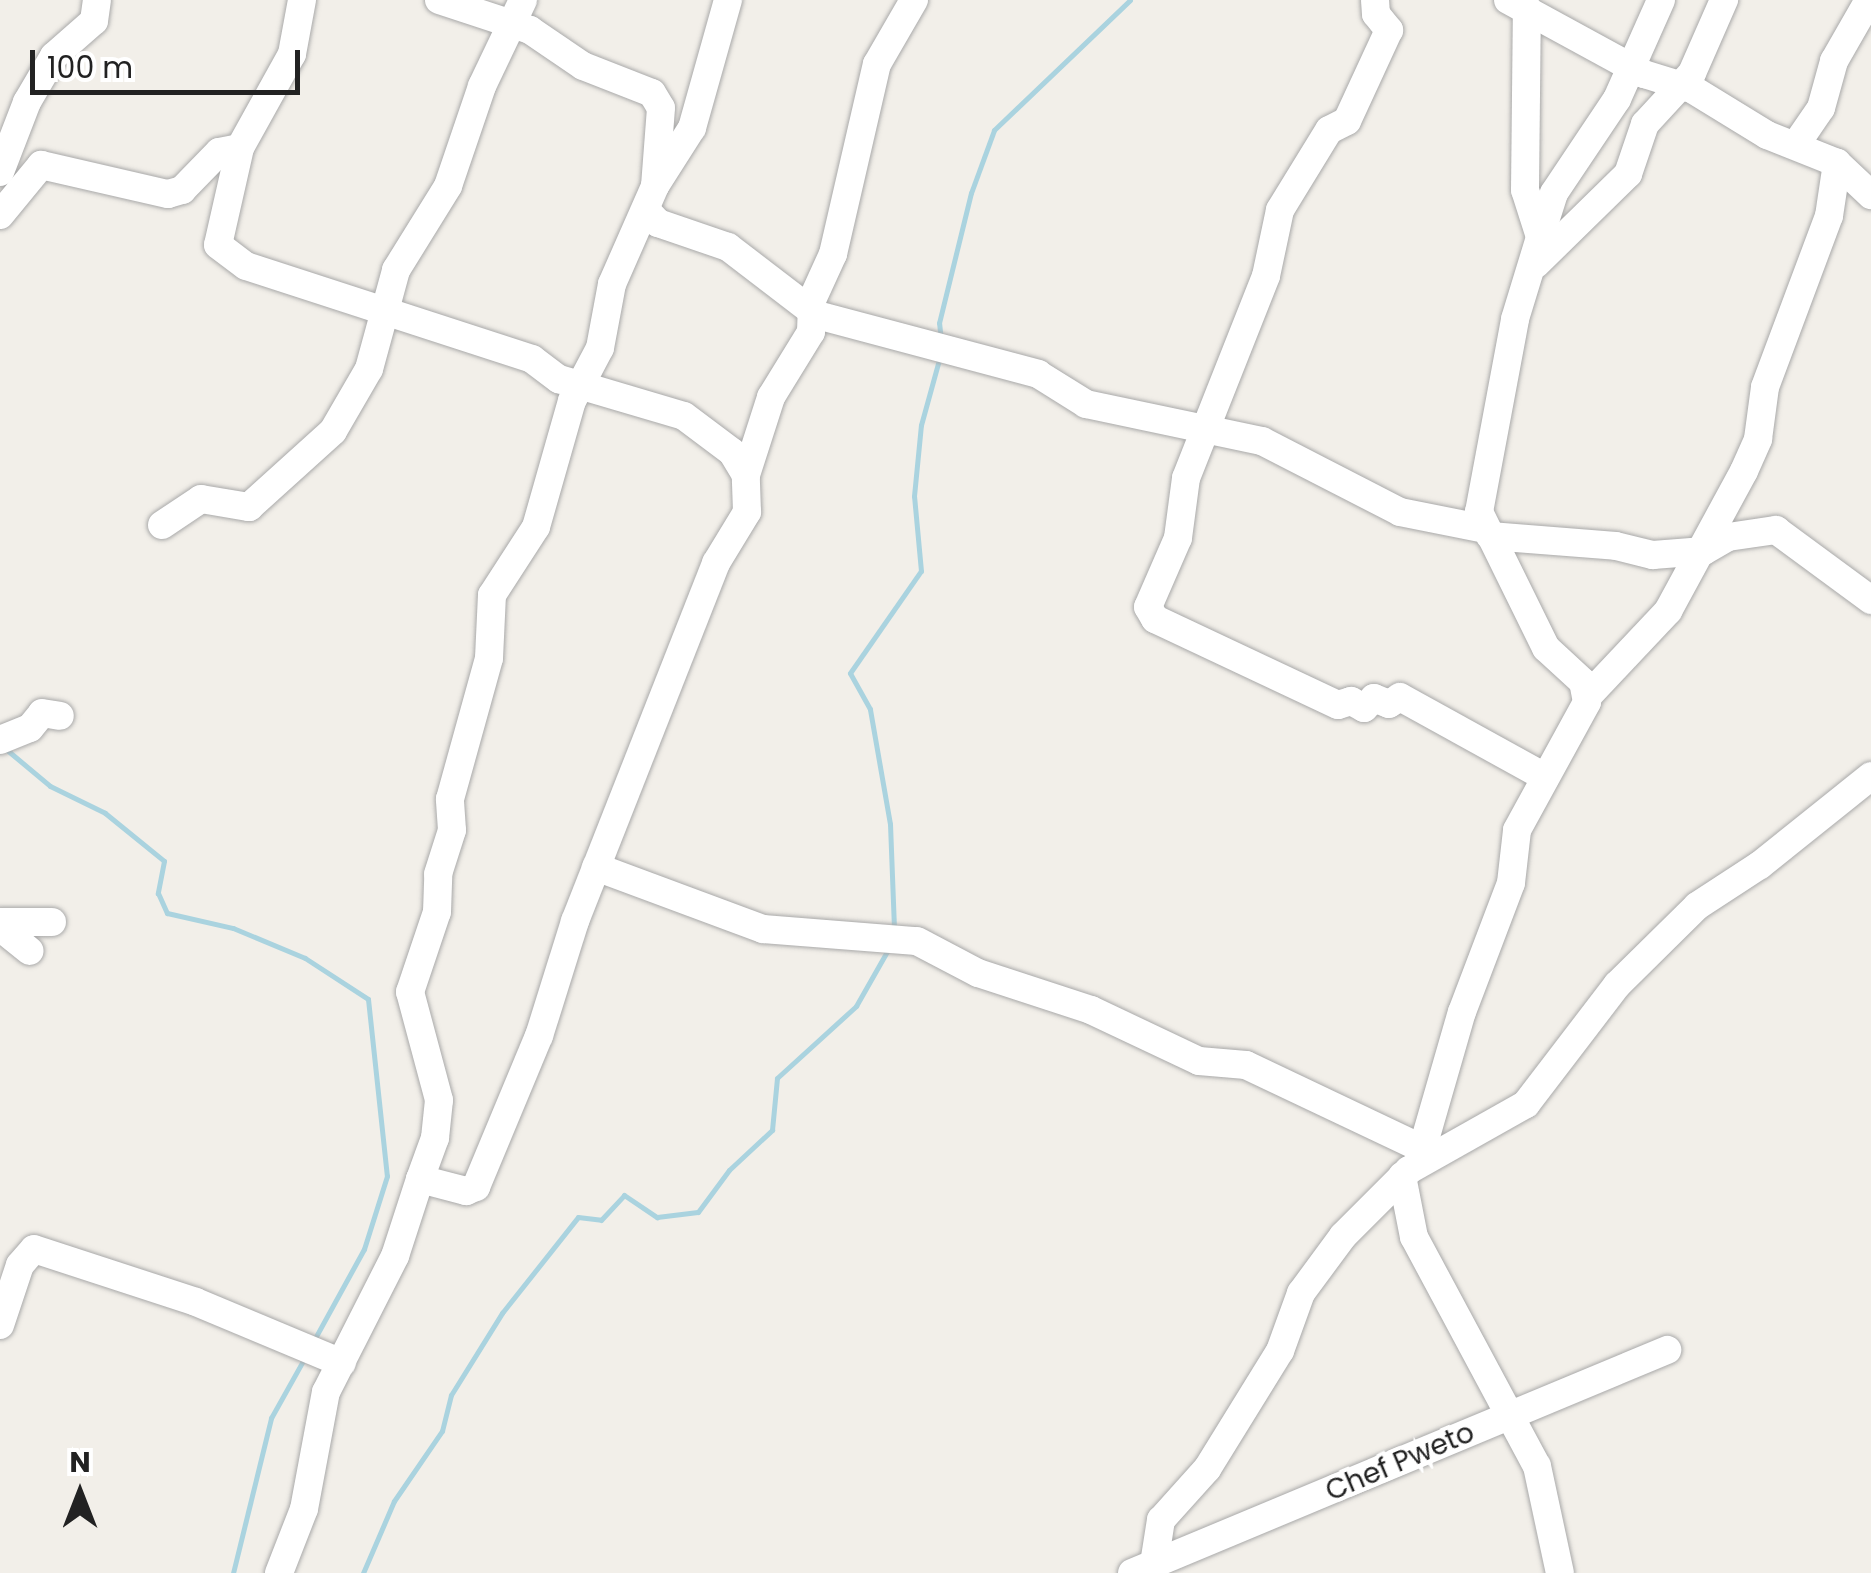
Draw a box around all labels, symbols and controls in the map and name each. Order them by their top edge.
scale bar [35,30,305,92]
text: 100 m [47,46,133,89]
street label: Chef Pweto [1321,1416,1479,1508]
north arrow [30,1443,130,1543]
text: N [69,1443,91,1482]

